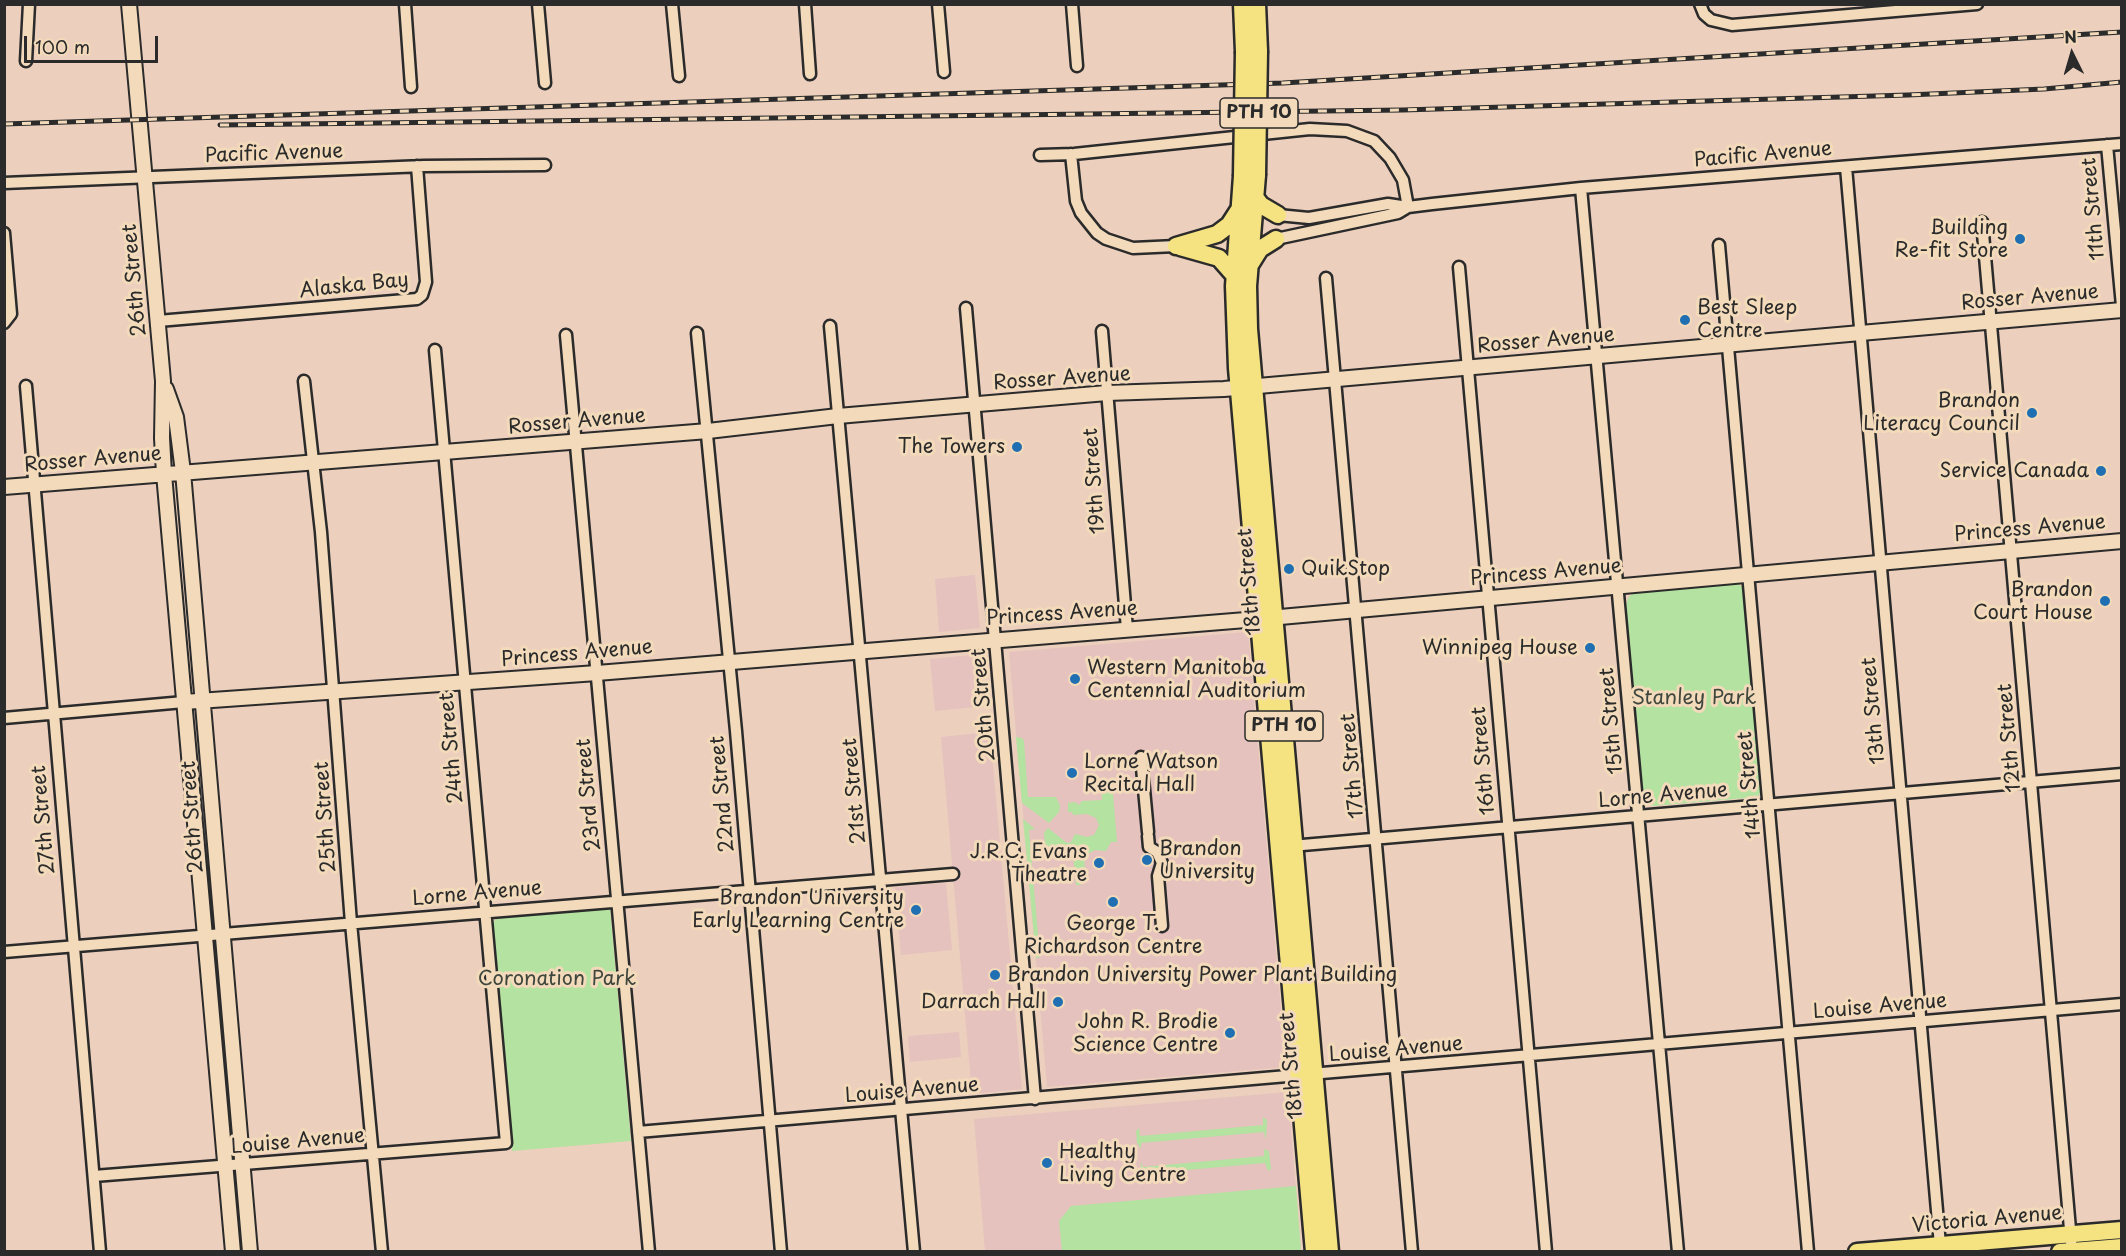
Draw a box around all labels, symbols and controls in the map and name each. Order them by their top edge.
scale bar [27,24,160,62]
north arrow [2042,24,2102,84]
text: N [2063,24,2078,49]
text: 100 m [35,33,90,60]
road number: PTH 10 [1220,98,1298,128]
street label: Pacific Avenue [1693,137,1833,173]
street label: Pacific Avenue [204,140,344,168]
street label: 11th Street [2078,156,2110,262]
place label: Building Re-fit Store [1894,216,2008,263]
street label: 26th Street [118,223,152,337]
marker: Building Re-fit Store [2013,232,2027,246]
street label: Alaska Bay [298,268,410,304]
street label: Rosser Avenue [1960,280,2100,316]
place label: Best Sleep Centre [1697,296,1797,343]
marker: Best Sleep Centre [1678,313,1692,327]
street label: Rosser Avenue [1476,323,1616,359]
street label: Rosser Avenue [992,362,1132,396]
place label: Brandon Literacy Council [1863,389,2020,436]
street label: Rosser Avenue [507,404,647,440]
marker: Brandon Literacy Council [2025,406,2039,420]
street label: 19th Street [1079,427,1111,535]
place label: The Towers [898,435,1005,459]
marker: The Towers [1010,440,1024,454]
street label: Rosser Avenue [23,442,163,478]
place label: Service Canada [1939,459,2089,483]
marker: Service Canada [2094,464,2108,478]
street label: Princess Avenue [1953,510,2107,548]
street label: 18th Street [1233,527,1267,637]
street label: Princess Avenue [1469,554,1623,592]
place label: QuikStop [1301,557,1390,581]
marker: QuikStop [1282,562,1296,576]
place label: Brandon Court House [1973,578,2093,625]
marker: Brandon Court House [2098,594,2112,608]
street label: Princess Avenue [985,597,1139,631]
street label: Princess Avenue [500,635,654,673]
place label: Winnipeg House [1422,636,1578,660]
marker: Winnipeg House [1583,641,1597,655]
street label: 20th Street [967,647,1001,763]
place label: Western Manitoba Centennial Auditorium [1087,656,1306,703]
street label: 13th Street [1857,656,1891,766]
street label: 15th Street [1595,666,1629,776]
marker: Western Manitoba Centennial Auditorium [1068,672,1082,686]
street label: 12th Street [1993,683,2027,793]
park label: Stanley Park [1632,686,1756,710]
street label: 24th Street [435,691,469,805]
street label: 16th Street [1467,706,1501,816]
road number: PTH 10 [1245,711,1323,741]
street label: 17th Street [1336,712,1370,820]
street label: 14th Street [1733,730,1767,840]
street label: 22nd Street [706,735,740,853]
street label: 21st Street [838,737,872,845]
street label: 23rd Street [572,738,606,852]
place label: Lorne Watson Recital Hall [1084,750,1218,797]
street label: 26th Street [177,760,209,874]
street label: 25th Street [310,761,342,873]
street label: 27th Street [27,764,61,876]
marker: Lorne Watson Recital Hall [1065,766,1079,780]
street label: Lorne Avenue [1597,778,1729,814]
place label: Brandon University [1159,837,1255,884]
place label: J.R.C. Evans Theatre [970,840,1087,887]
marker: Brandon University [1140,853,1154,867]
marker: J.R.C. Evans Theatre [1092,856,1106,870]
street label: Lorne Avenue [411,876,543,912]
place label: Brandon University Early Learning Centre [692,886,904,933]
marker: George T. Richardson Centre [1106,895,1120,909]
marker: Brandon University Early Learning Centre [909,903,923,917]
place label: George T. Richardson Centre [1024,912,1202,959]
place label: Brandon University Power Plant Building [1007,963,1397,987]
park label: Coronation Park [478,967,636,991]
marker: Brandon University Power Plant Building [988,968,1002,982]
street label: Louise Avenue [1812,989,1948,1025]
place label: Darrach Hall [921,990,1046,1014]
marker: Darrach Hall [1051,995,1065,1009]
place label: John R. Brodie Science Centre [1073,1010,1218,1057]
street label: 18th Street [1275,1011,1309,1121]
marker: John R. Brodie Science Centre [1223,1026,1237,1040]
street label: Louise Avenue [1328,1032,1464,1068]
street label: Louise Avenue [844,1073,980,1109]
street label: Louise Avenue [230,1124,366,1160]
place label: Healthy Living Centre [1059,1140,1186,1187]
marker: Healthy Living Centre [1040,1156,1054,1170]
street label: Victoria Avenue [1911,1201,2063,1239]

